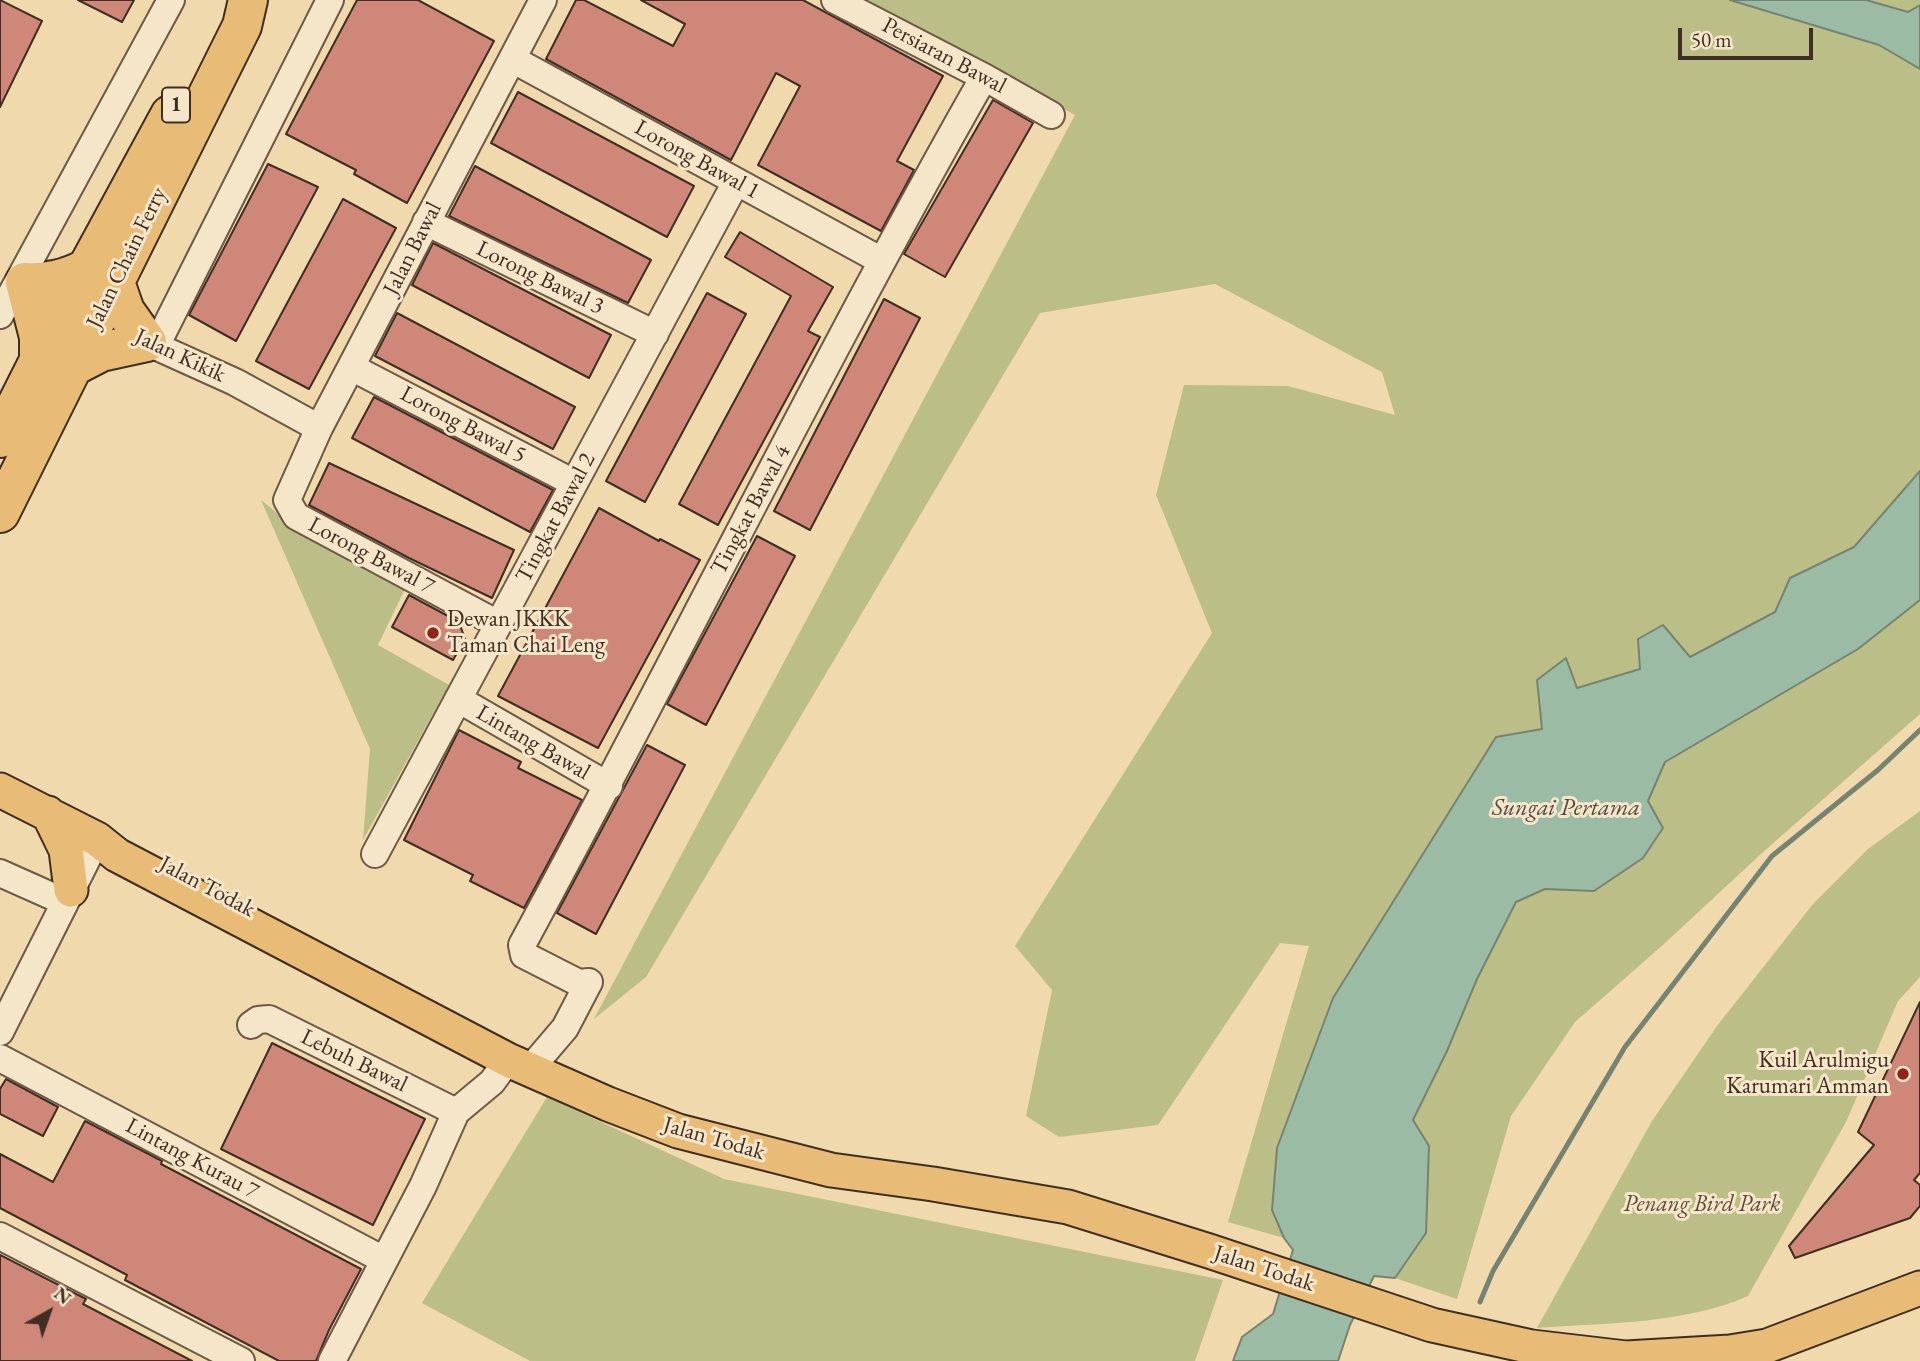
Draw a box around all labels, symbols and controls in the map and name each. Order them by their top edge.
street label: Persiaran Bawal [877,12,1011,100]
scale bar [1682,14,1817,58]
text: 50 m [1691,26,1732,53]
road number: 1 [162,88,190,122]
street label: Lorong Bawal 1 [630,114,764,206]
street label: Jalan Chain Ferry [81,183,173,333]
street label: Jalan Bawal [378,198,448,300]
street label: Lorong Bawal 3 [472,235,608,321]
street label: Jalan Kikik [130,323,230,389]
street label: Lorong Bawal 5 [395,380,531,470]
street label: Tingkat Bawal 4 [705,440,797,580]
street label: Tingkat Bawal 2 [510,448,602,588]
street label: Lorong Bawal 7 [303,511,439,601]
place label: Dewan JKKK Taman Chai Leng [447,606,605,660]
marker: Dewan JKKK Taman Chai Leng [425,625,441,641]
street label: Lintang Bawal [471,699,595,787]
water label: Sungai Pertama [1492,794,1640,822]
street label: Jalan Todak [154,850,260,924]
street label: Lebuh Bawal [296,1023,412,1099]
place label: Kuil Arulmigu Karumari Amman [1726,1047,1889,1101]
marker: Kuil Arulmigu Karumari Amman [1895,1066,1911,1082]
street label: Jalan Todak [660,1111,768,1167]
street label: Lintang Kurau 7 [121,1112,263,1206]
park label: Penang Bird Park [1624,1191,1780,1219]
street label: Jalan Todak [1210,1240,1318,1298]
north arrow [14,1277,84,1347]
text: N [49,1281,77,1310]

